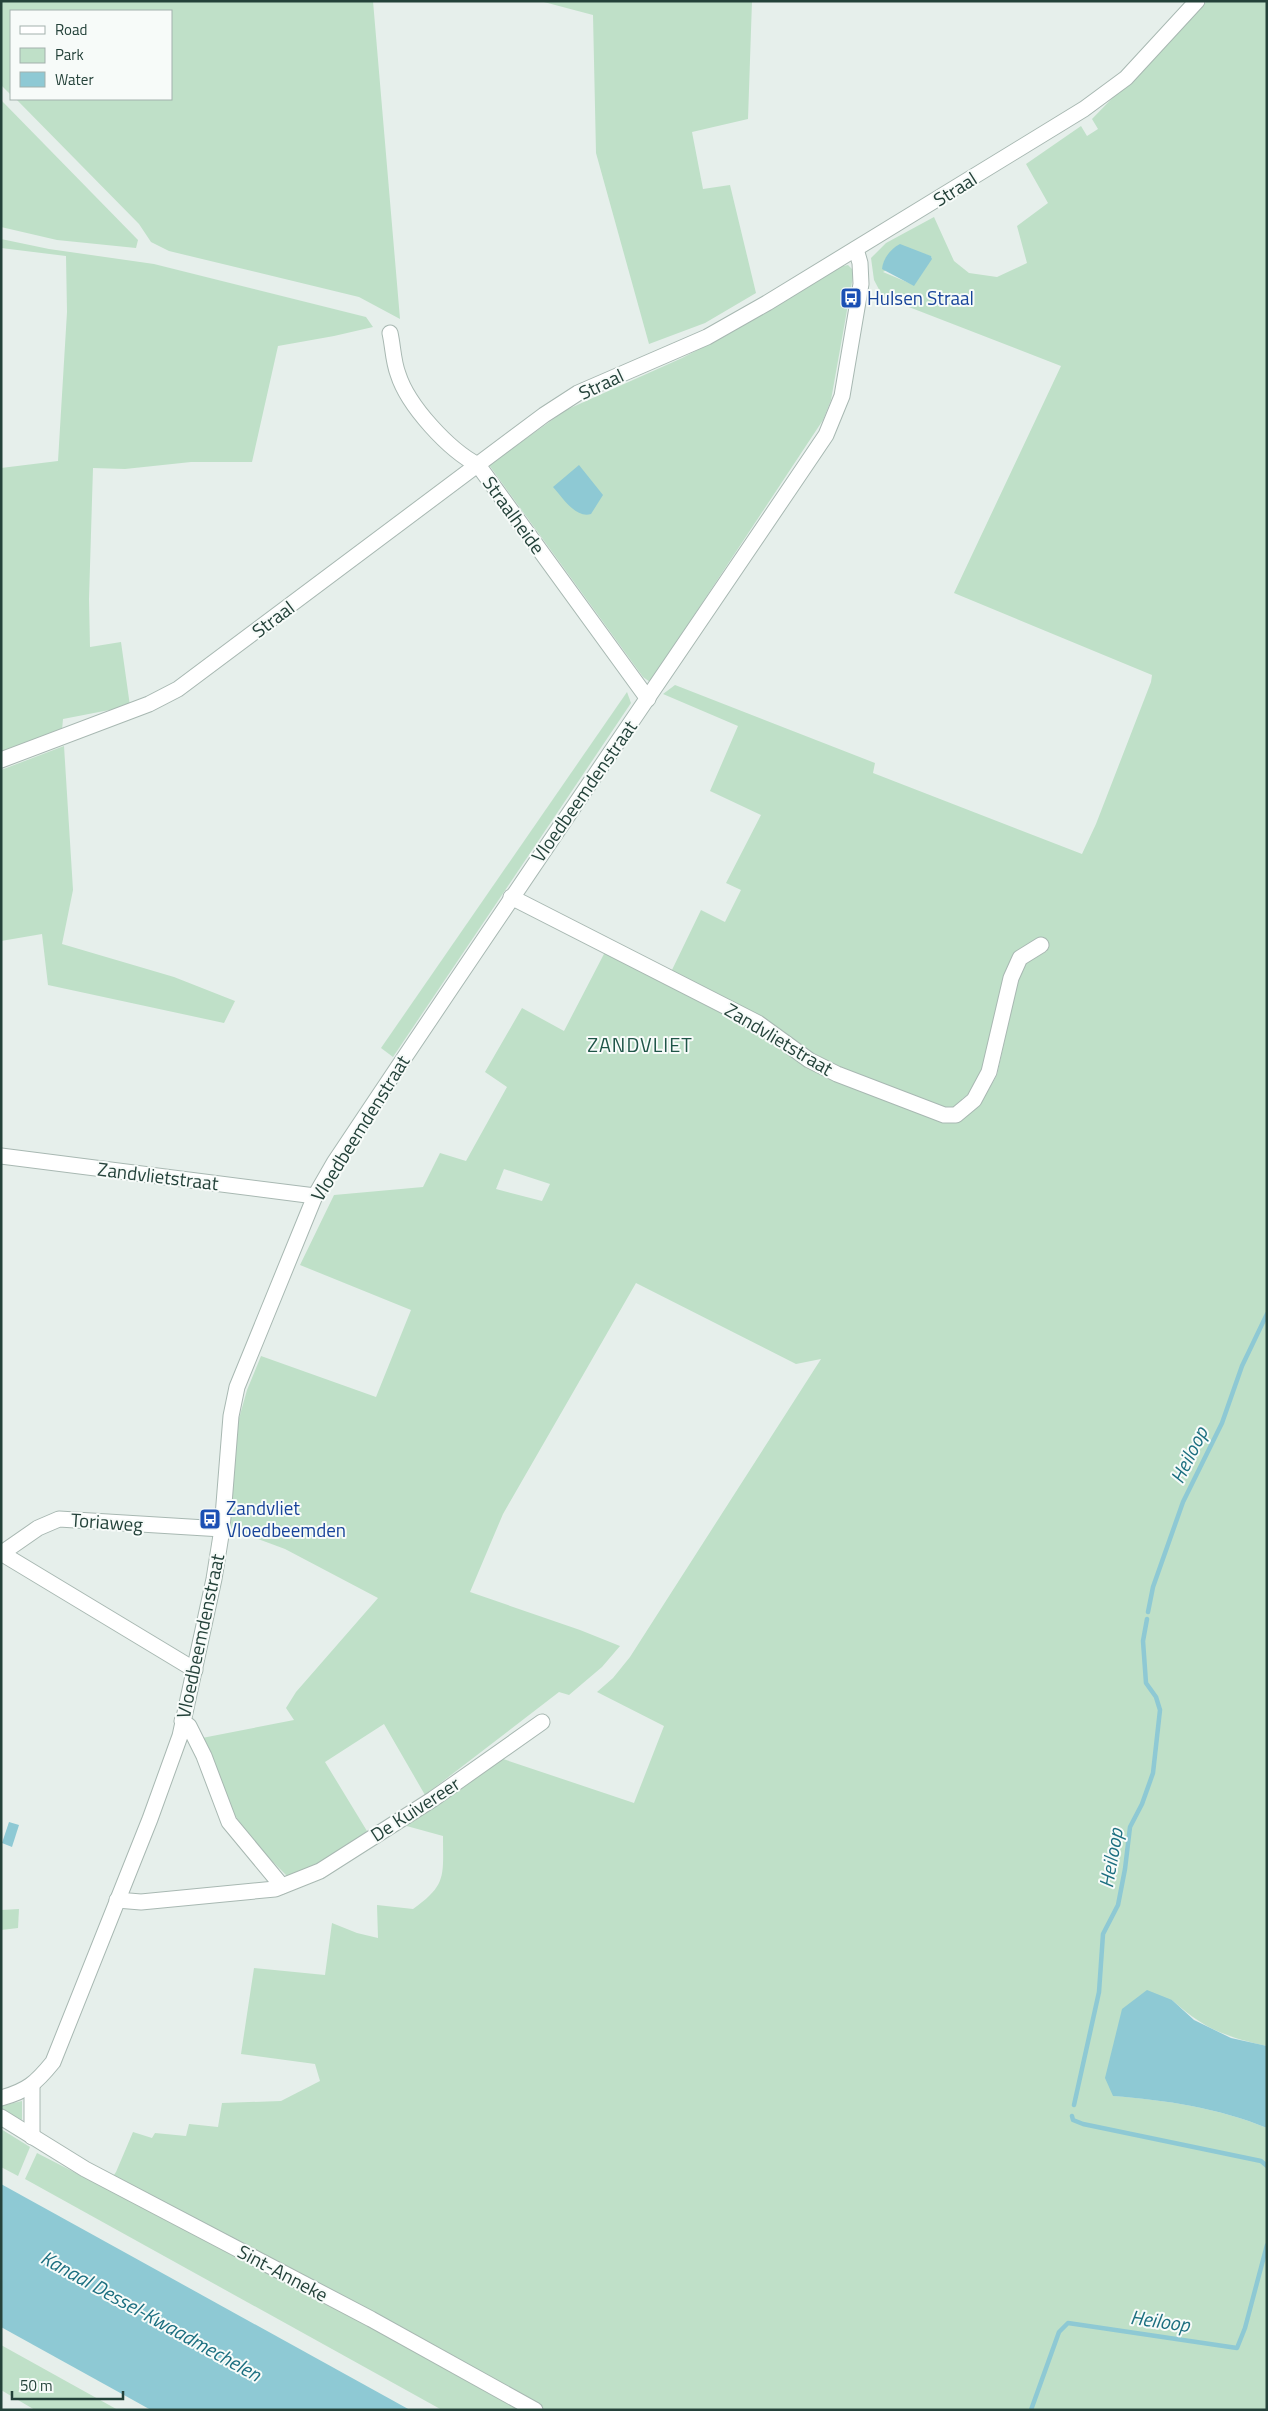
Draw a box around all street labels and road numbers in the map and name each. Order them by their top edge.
street label: Straal [927,164,982,213]
street label: Straal [573,361,628,407]
street label: Straalheide [476,470,553,560]
street label: Straal [245,593,300,644]
street label: Vloedbeemdenstraat [524,713,644,868]
street label: Zandvlietstraat [720,995,839,1082]
street label: Vloedbeemdenstraat [303,1049,417,1207]
street label: Zandvlietstraat [96,1154,221,1197]
street label: Toriaweg [70,1505,144,1539]
street label: Vloedbeemdenstraat [168,1550,231,1721]
street label: De Kuivereer [364,1769,466,1848]
street label: Sint-Anneke [233,2237,334,2309]

